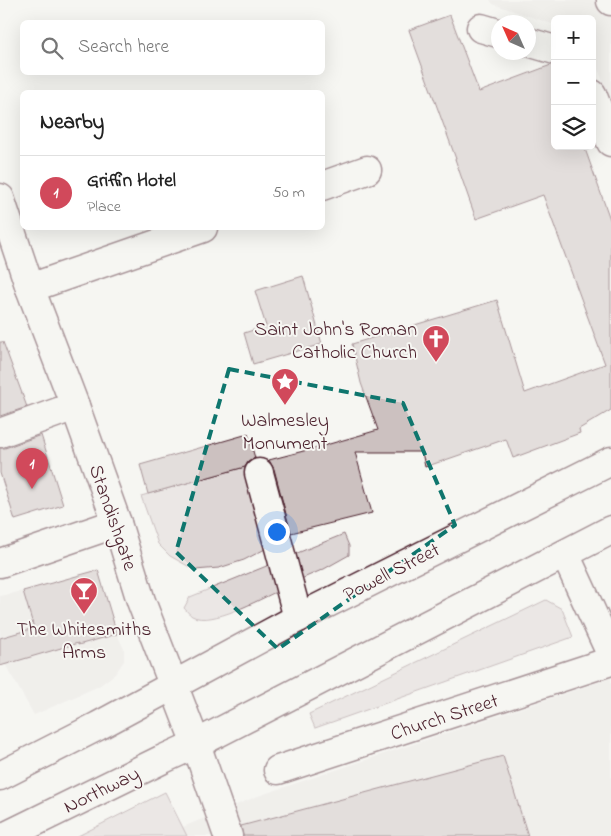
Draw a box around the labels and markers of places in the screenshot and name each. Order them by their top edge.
place label: Saint John's Roman Catholic Church [254,316,417,368]
church icon: Saint John's Roman Catholic Church [421,324,451,363]
place icon: Walmesley Monument [270,367,300,406]
place label: Walmesley Monument [241,407,329,459]
pin: 1 [16,448,48,489]
bar icon: The Whitesmiths Arms [69,576,99,615]
place label: The Whitesmiths Arms [17,616,151,668]

